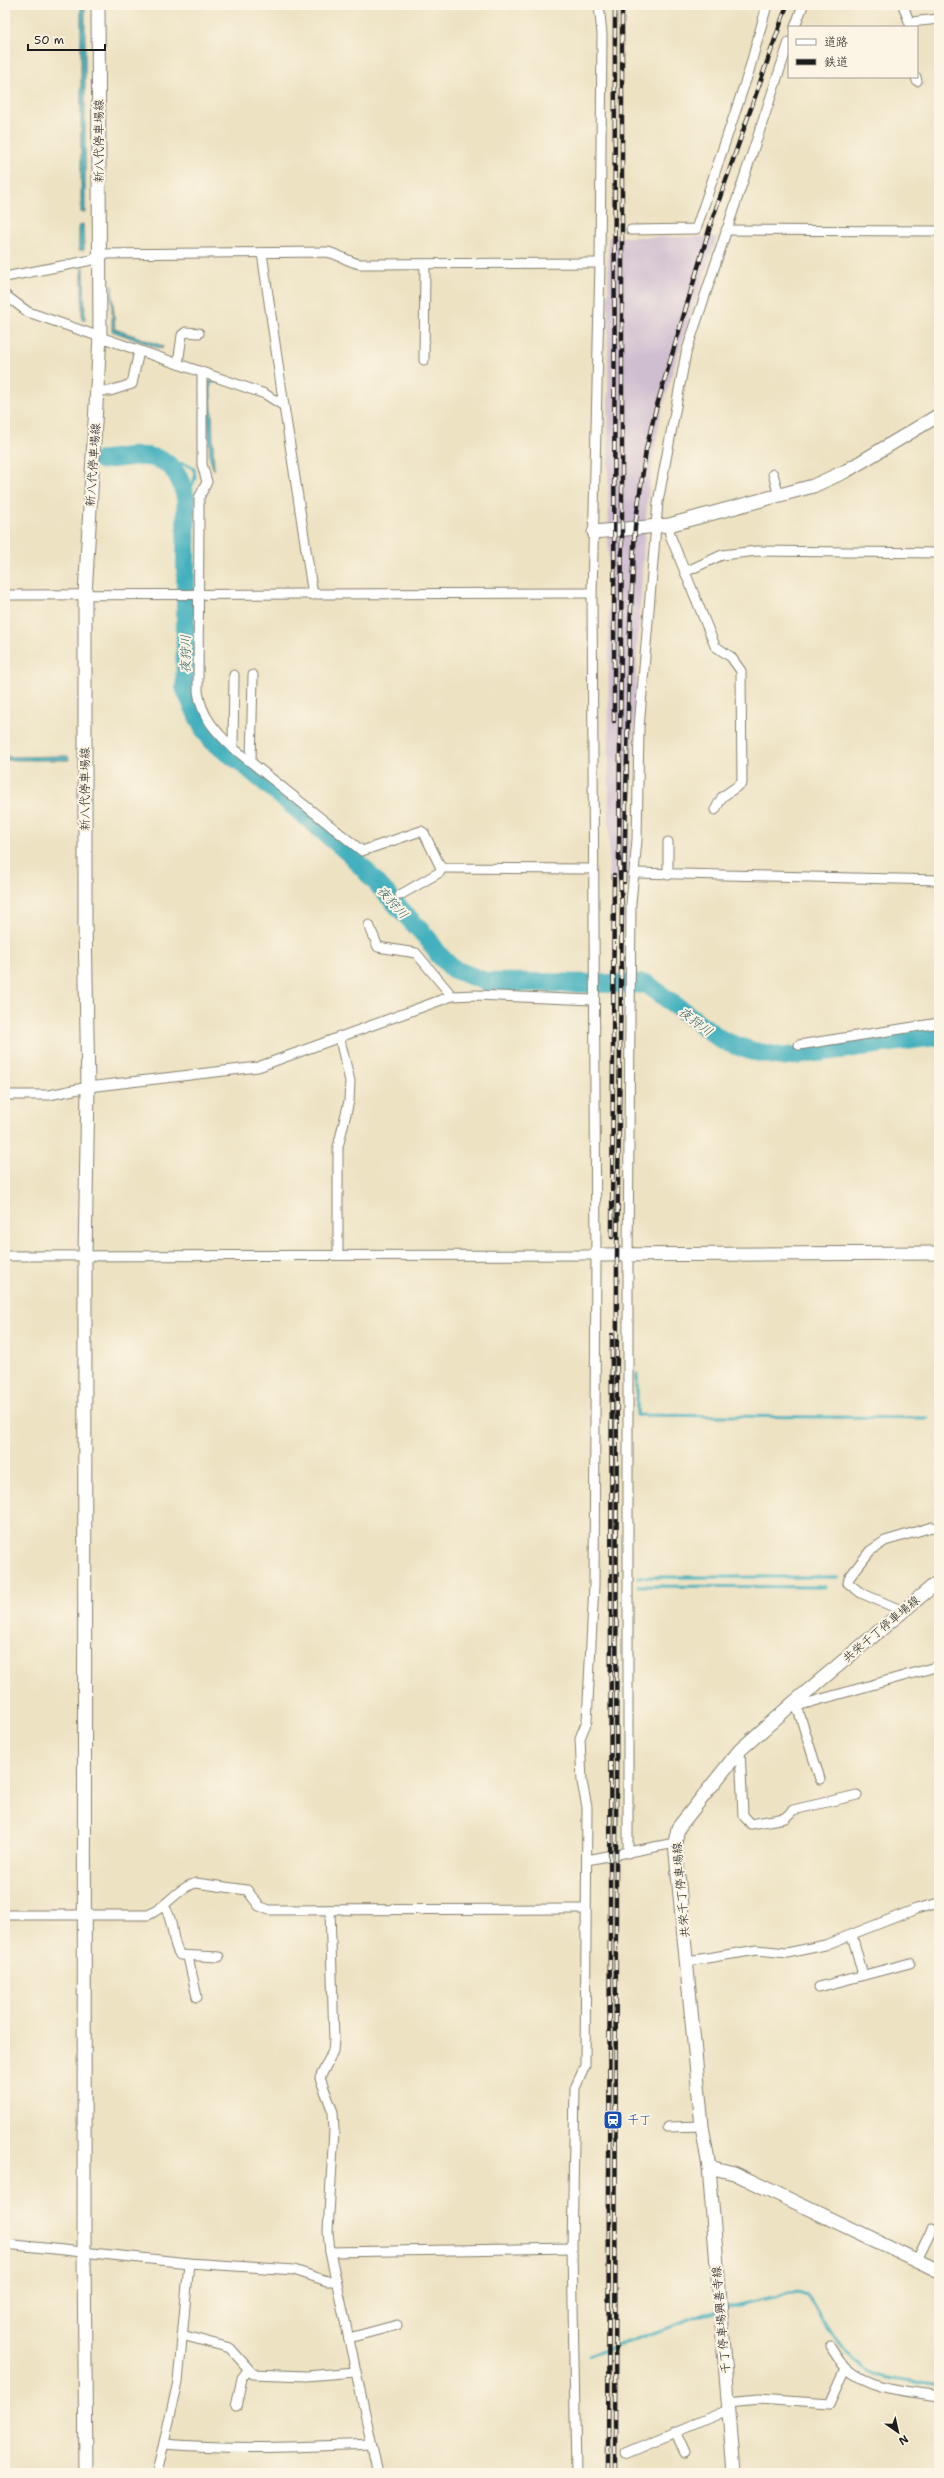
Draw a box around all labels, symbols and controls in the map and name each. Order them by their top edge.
scale bar [28,26,105,52]
legend [788,26,918,78]
text: 50 m [34,32,64,48]
text: 道路 [824,34,848,50]
text: 鉄道 [824,54,848,70]
street label: 新八代停車場線 [91,99,107,183]
street label: 新八代停車場線 [82,423,104,507]
water label: 夜狩川 [177,634,194,674]
street label: 新八代停車場線 [77,747,93,831]
water label: 夜狩川 [373,882,412,923]
water label: 夜狩川 [675,1003,716,1040]
street label: 共栄千丁停車場線 [839,1592,923,1666]
street label: 共栄千丁停車場線 [669,1841,693,1939]
station icon: 千丁 [602,2109,624,2131]
place label: 千丁 [627,2112,651,2128]
street label: 千丁停車場興善寺線 [708,2266,734,2374]
north arrow [878,2412,918,2452]
text: N [895,2431,911,2449]

